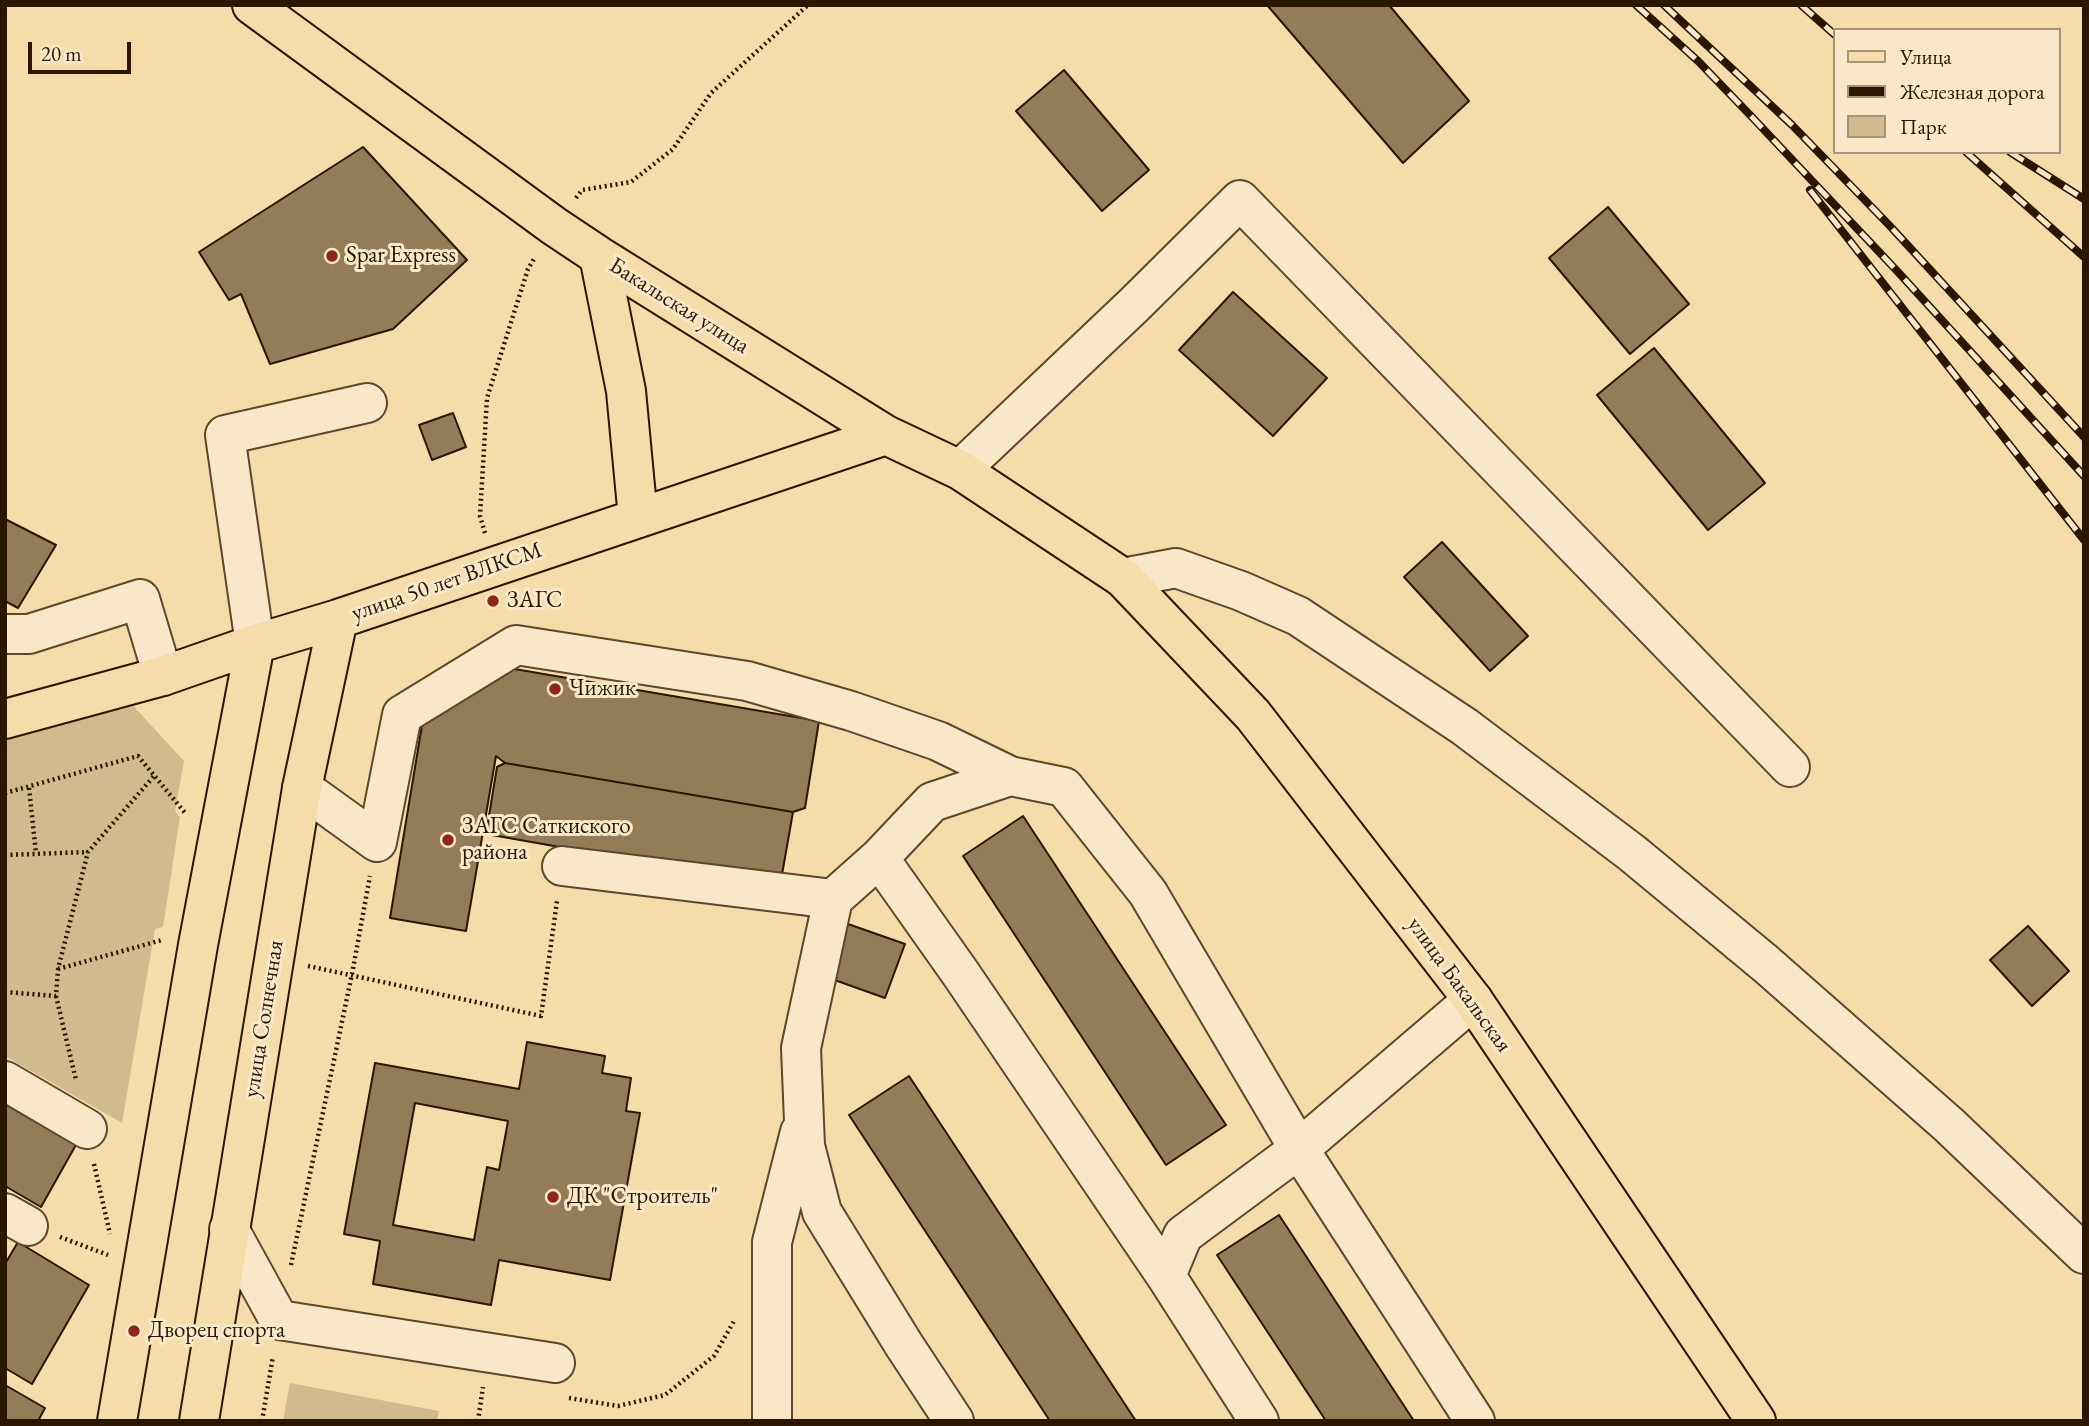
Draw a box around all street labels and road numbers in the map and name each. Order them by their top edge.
street label: Бакальская улица [604,252,754,360]
street label: улица 50 лет ВЛКСМ [348,536,546,628]
street label: улица Бакальская [1401,912,1517,1058]
street label: улица Солнечная [238,938,290,1100]

